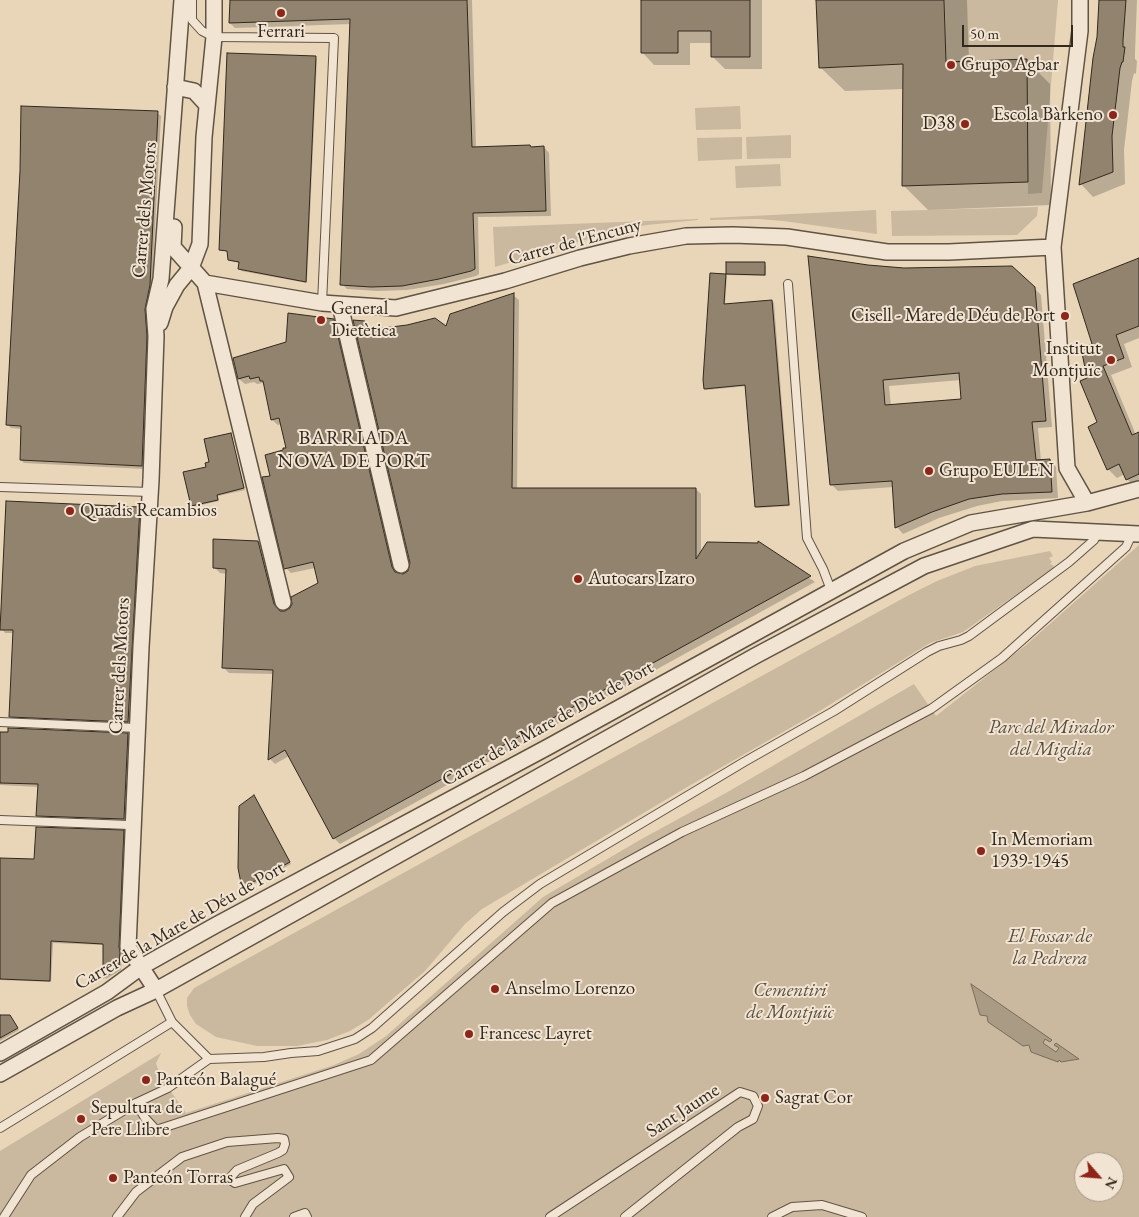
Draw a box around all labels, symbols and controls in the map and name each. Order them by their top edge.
marker: Ferrari [275,7,287,19]
scale bar [964,15,1075,47]
place label: Ferrari [257,21,305,43]
text: 50 m [970,24,999,43]
place label: Grupo Agbar [961,54,1059,76]
marker: Grupo Agbar [945,59,957,71]
place label: Escola Bàrkeno [993,104,1103,126]
marker: Escola Bàrkeno [1107,109,1119,121]
place label: D38 [922,113,955,135]
marker: D38 [959,118,971,130]
street label: Carrer dels Motors [128,141,162,279]
street label: Carrer de l'Encuny [506,213,644,271]
place label: General Dietètica [331,298,396,342]
place label: Cisell - Mare de Déu de Port [851,305,1055,327]
marker: Cisell - Mare de Déu de Port [1059,310,1071,322]
marker: General Dietètica [315,314,327,326]
place label: Institut Montjuïc [1032,338,1101,382]
marker: Institut Montjuïc [1105,354,1117,366]
district label: BARRIADA NOVA DE PORT [276,427,432,474]
place label: Grupo EULEN [939,460,1054,482]
marker: Grupo EULEN [923,465,935,477]
place label: Quadis Recambios [80,500,217,522]
marker: Quadis Recambios [64,505,76,517]
place label: Autocars Izaro [588,568,695,590]
marker: Autocars Izaro [572,573,584,585]
street label: Carrer dels Motors [105,597,135,735]
street label: Carrer de la Mare de Déu de Port [438,656,658,792]
park label: Parc del Mirador del Migdia [989,717,1113,761]
place label: In Memoriam 1939-1945 [991,829,1093,873]
marker: In Memoriam 1939-1945 [975,845,987,857]
street label: Carrer de la Mare de Déu de Port [71,857,289,995]
park label: El Fossar de la Pedrera [1008,926,1092,970]
place label: Anselmo Lorenzo [505,978,635,1000]
park label: Cementiri de Montjuïc [746,980,834,1024]
marker: Anselmo Lorenzo [489,983,501,995]
place label: Francesc Layret [479,1023,592,1045]
marker: Francesc Layret [463,1028,475,1040]
place label: Panteón Balagué [156,1069,276,1091]
marker: Panteón Balagué [140,1074,152,1086]
street label: Sant Jaume [642,1079,724,1143]
place label: Sagrat Cor [775,1087,853,1109]
marker: Sagrat Cor [759,1092,771,1104]
place label: Sepultura de Pere Llibre [91,1097,182,1141]
marker: Sepultura de Pere Llibre [75,1113,87,1125]
north arrow [1074,1152,1124,1202]
place label: Panteón Torras [123,1167,233,1189]
marker: Panteón Torras [107,1172,119,1184]
text: N [1101,1174,1122,1192]

